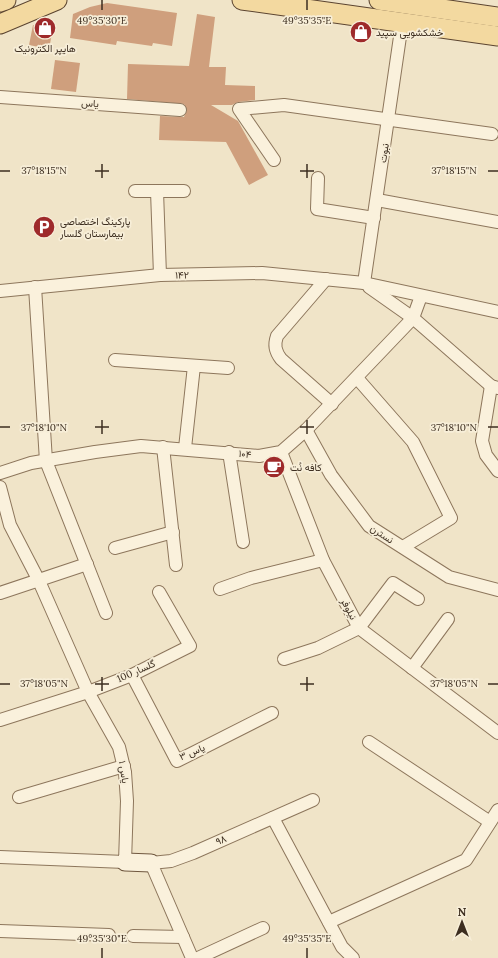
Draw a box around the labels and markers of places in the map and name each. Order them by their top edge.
shop icon: هایپر الکترونیک [32,15,58,41]
shop icon: خشکشویی سپید [348,19,374,45]
place label: خشکشویی سپید [376,26,444,40]
place label: هایپر الکترونیک [14,42,76,56]
parking icon: پارکینگ اختصاصی بیمارستان گلسار [31,214,57,240]
place label: پارکینگ اختصاصی بیمارستان گلسار [59,215,130,240]
cafe icon: کافه نُت [261,454,287,480]
place label: کافه نُت [290,461,322,474]

